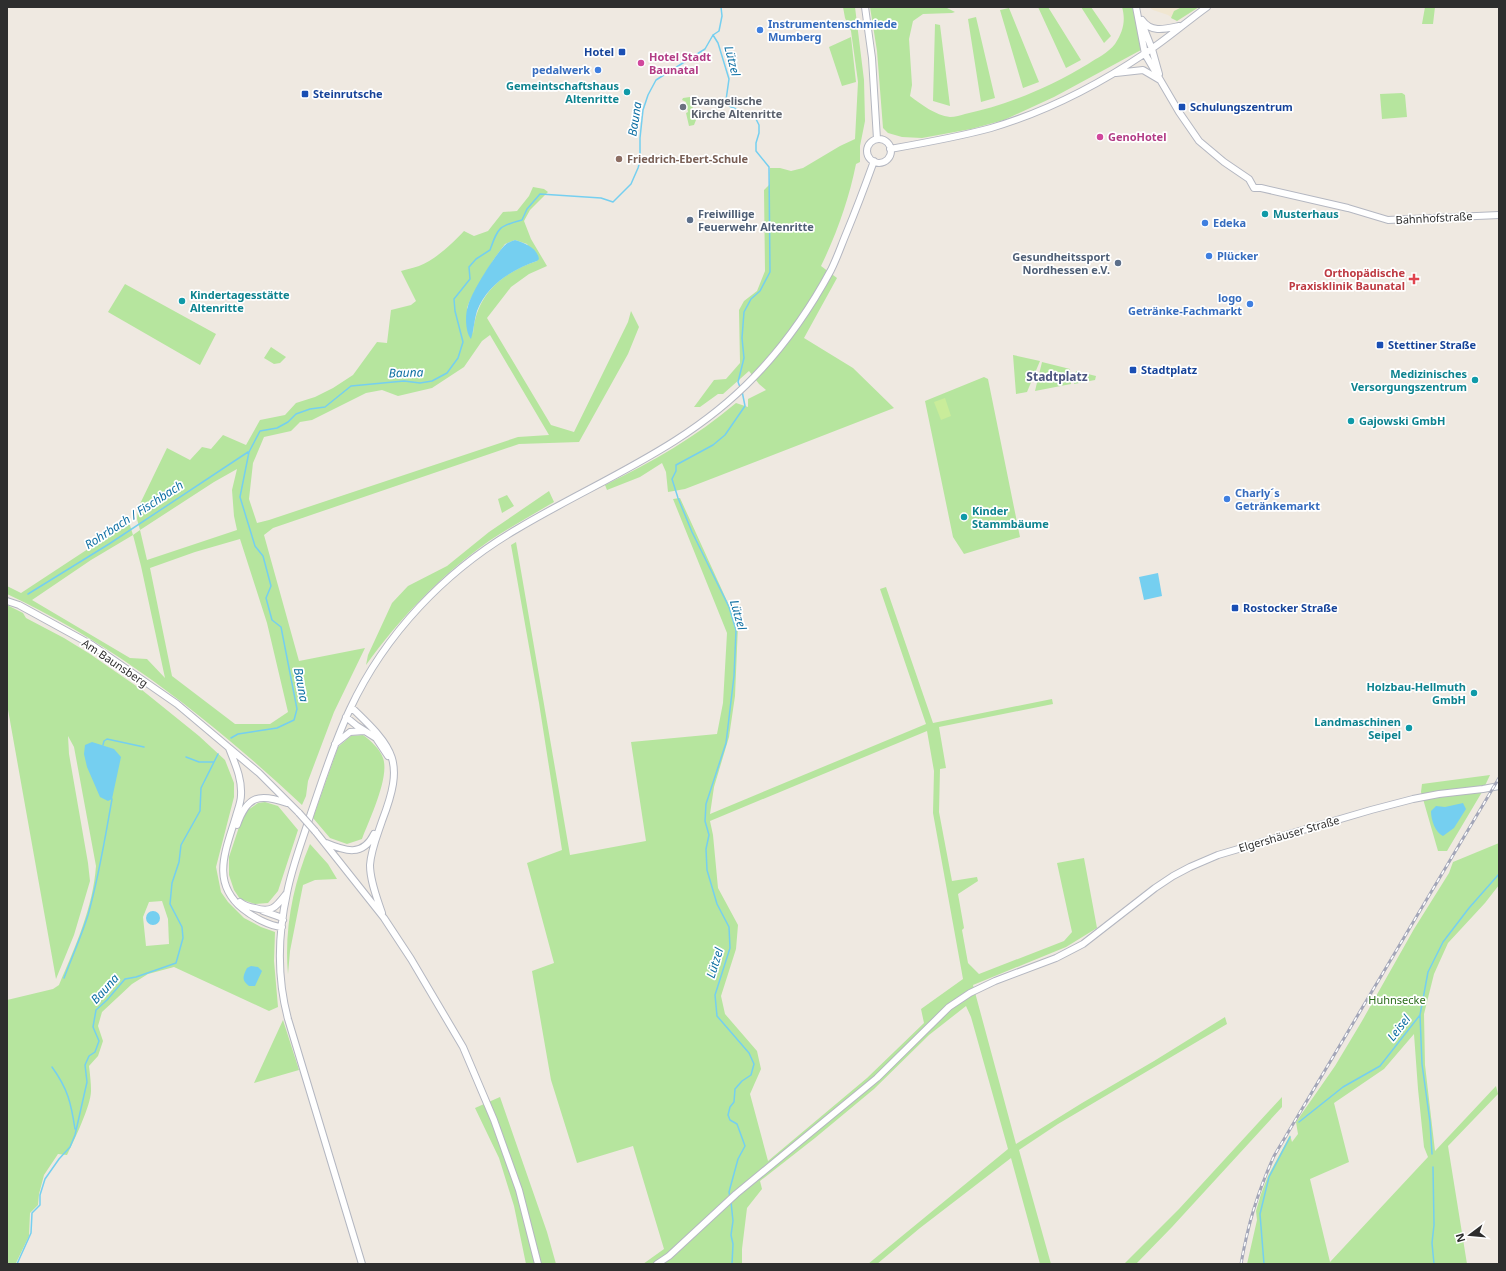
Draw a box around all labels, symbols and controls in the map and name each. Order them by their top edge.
place label: Instrumentenschmiede Mumberg [768,16,898,44]
marker: Instrumentenschmiede Mumberg [755,25,765,35]
place label: Hotel [584,44,614,59]
water label: Lützel [720,44,745,79]
marker: Hotel [617,47,627,57]
place label: Hotel Stadt Baunatal [649,49,711,77]
marker: Hotel Stadt Baunatal [636,58,646,68]
place label: pedalwerk [532,62,590,77]
marker: pedalwerk [593,65,603,75]
place label: Gemeintschaftshaus Altenritte [506,78,619,106]
place label: Steinrutsche [313,86,383,101]
marker: Gemeintschaftshaus Altenritte [622,87,632,97]
marker: Steinrutsche [300,89,310,99]
place label: Evangelische Kirche Altenritte [691,93,783,121]
place label: Schulungszentrum [1190,99,1293,114]
water label: Bauna [623,100,646,137]
marker: Evangelische Kirche Altenritte [678,102,688,112]
marker: Schulungszentrum [1177,102,1187,112]
place label: GenoHotel [1108,129,1166,144]
marker: GenoHotel [1095,132,1105,142]
place label: Friedrich-Ebert-Schule [627,151,749,166]
marker: Friedrich-Ebert-Schule [614,154,624,164]
place label: Freiwillige Feuerwehr Altenritte [698,206,814,234]
place label: Musterhaus [1273,206,1339,221]
street label: Bahnhofstraße [1395,208,1473,227]
marker: Musterhaus [1260,209,1270,219]
marker: Freiwillige Feuerwehr Altenritte [685,215,695,225]
place label: Edeka [1213,215,1246,230]
marker: Edeka [1200,218,1210,228]
place label: Plücker [1217,248,1258,263]
place label: Gesundheitssport Nordhessen e.V. [1012,249,1110,277]
marker: Plücker [1204,251,1214,261]
marker: Gesundheitssport Nordhessen e.V. [1113,258,1123,268]
place label: Orthopädische Praxisklinik Baunatal [1289,265,1405,293]
marker: Orthopädische Praxisklinik Baunatal [1408,273,1420,285]
place label: Kindertagesstätte Altenritte [190,287,290,315]
place label: logo Getränke-Fachmarkt [1128,290,1242,318]
marker: Kindertagesstätte Altenritte [177,296,187,306]
marker: logo Getränke-Fachmarkt [1245,299,1255,309]
place label: Stettiner Straße [1388,337,1477,352]
marker: Stettiner Straße [1375,340,1385,350]
place label: Stadtplatz [1141,362,1198,377]
water label: Bauna [388,363,424,382]
marker: Stadtplatz [1128,365,1138,375]
place label: Medizinisches Versorgungszentrum [1351,366,1467,394]
district label: Stadtplatz [1026,368,1088,385]
marker: Medizinisches Versorgungszentrum [1470,375,1480,385]
place label: Gajowski GmbH [1359,413,1445,428]
marker: Gajowski GmbH [1346,416,1356,426]
water label: Rohrbach / Fischbach [81,476,186,553]
place label: Charly´s Getränkemarkt [1235,485,1320,513]
marker: Charly´s Getränkemarkt [1222,494,1232,504]
place label: Kinder Stammbäume [972,503,1049,531]
marker: Kinder Stammbäume [959,512,969,522]
water label: Lützel [726,598,751,633]
place label: Rostocker Straße [1243,600,1338,615]
marker: Rostocker Straße [1230,603,1240,613]
street label: Am Baunsberg [79,635,151,690]
water label: Bauna [290,666,313,704]
place label: Holzbau-Hellmuth GmbH [1366,679,1466,707]
marker: Holzbau-Hellmuth GmbH [1469,688,1479,698]
place label: Landmaschinen Seipel [1314,714,1401,742]
marker: Landmaschinen Seipel [1404,723,1414,733]
street label: Elgershäuser Straße [1237,812,1341,855]
water label: Lützel [702,945,727,980]
water label: Bauna [87,970,123,1007]
park label: Huhnsecke [1368,992,1426,1007]
water label: Leisel [1383,1010,1415,1044]
north arrow [1450,1215,1490,1255]
text: N [1451,1232,1468,1244]

